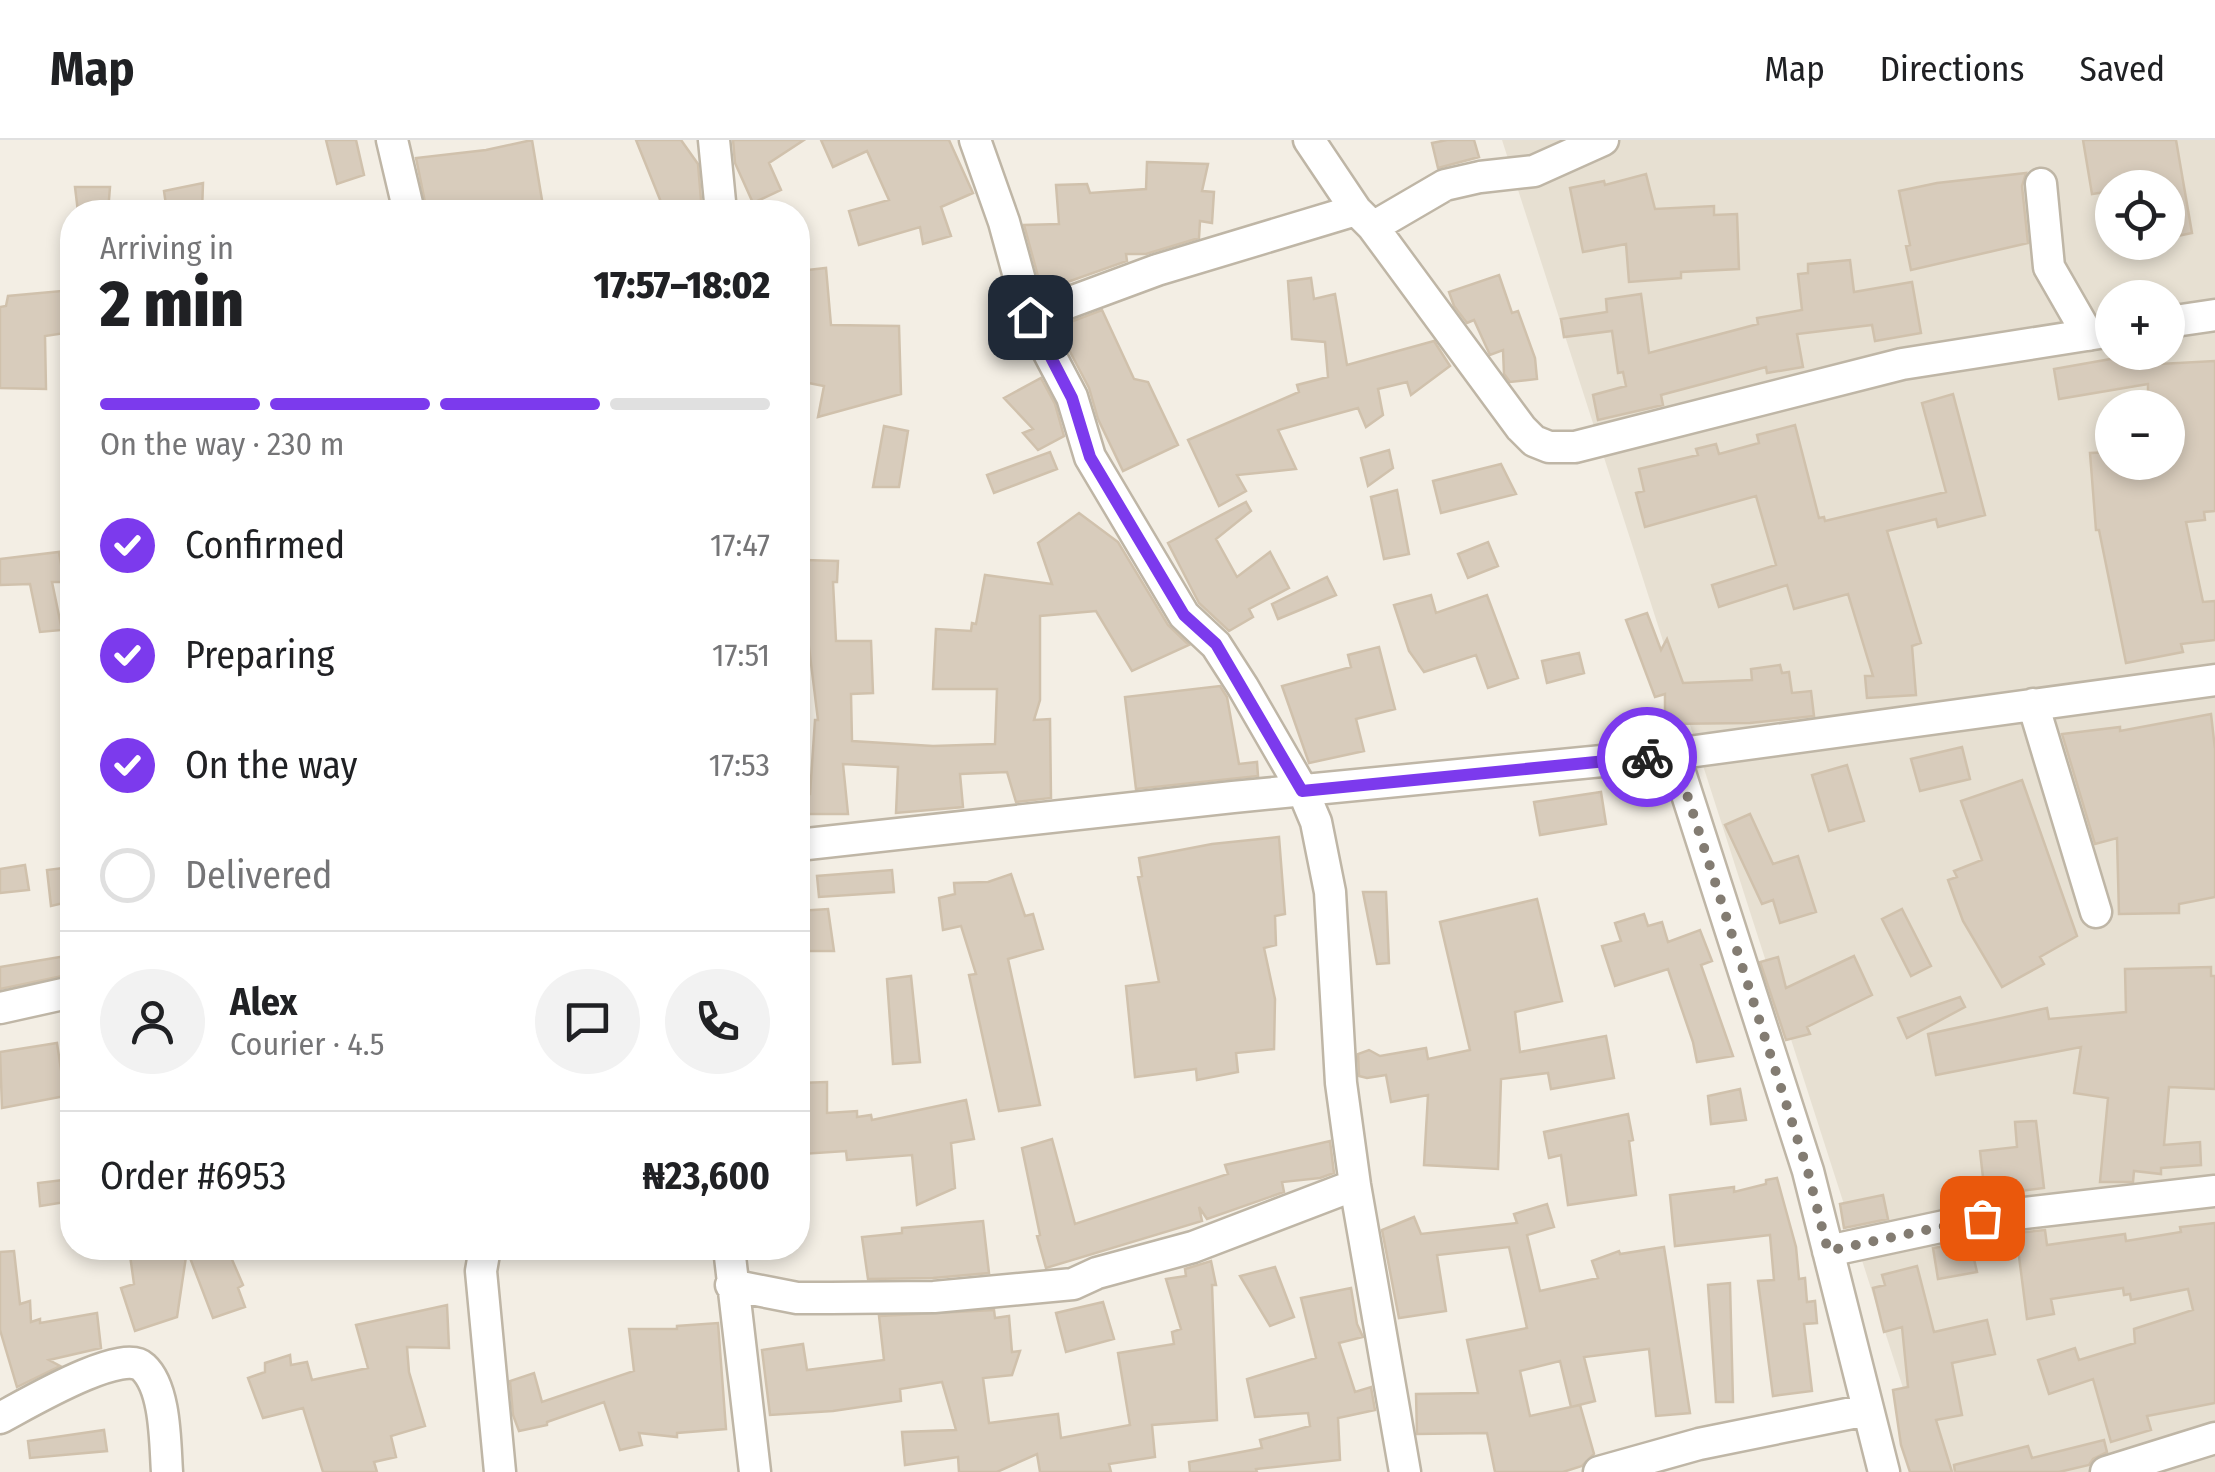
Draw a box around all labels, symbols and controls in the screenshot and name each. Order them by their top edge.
text: Map [50,40,134,98]
text: Map [1764,48,1825,90]
text: Directions [1880,48,2025,90]
text: Saved [2080,48,2165,90]
map controls [2095,170,2185,480]
button: locate [2095,170,2185,260]
text: Arriving in [100,229,234,267]
text: 17:57–18:02 [594,262,770,308]
text: 2 min [100,265,244,343]
pin [988,275,1073,360]
button: + [2095,280,2185,370]
icon: home [1003,290,1058,345]
button: − [2095,390,2185,480]
text: On the way · 230 m [100,425,344,463]
icon: check [100,518,155,573]
text: Confirmed [185,522,345,568]
text: 17:47 [710,526,770,564]
icon: check [100,628,155,683]
text: Preparing [185,632,334,678]
text: 17:51 [712,636,770,674]
courier [1597,707,1697,807]
icon: bike [1620,730,1675,785]
icon: check [100,738,155,793]
text: On the way [185,742,357,788]
text: 17:53 [709,746,770,784]
text: Delivered [185,852,332,898]
button: person [100,969,205,1074]
button: chat [535,969,640,1074]
button: phone [665,969,770,1074]
text: Alex [230,979,297,1025]
text: Courier · 4.5 [230,1025,385,1063]
text: Order #6953 [100,1153,286,1199]
text: ₦23,600 [642,1153,770,1199]
pin [1940,1176,2025,1261]
icon: bag [1955,1191,2010,1246]

